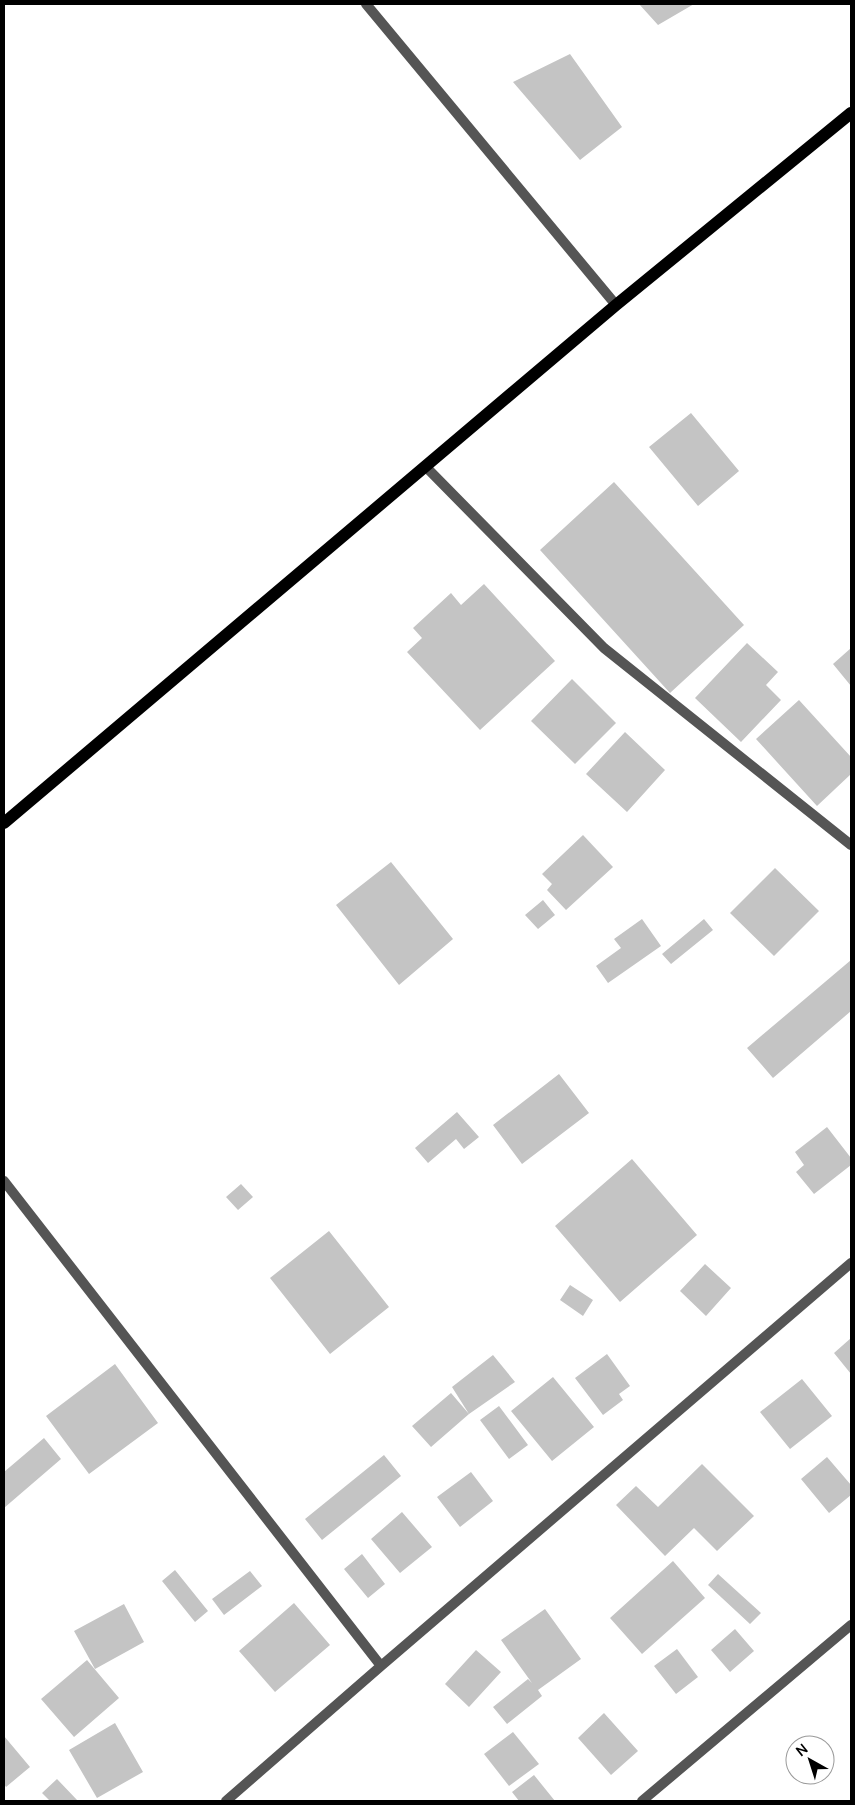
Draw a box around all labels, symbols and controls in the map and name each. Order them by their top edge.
north arrow [785,1735,835,1785]
text: N [792,1739,811,1760]

